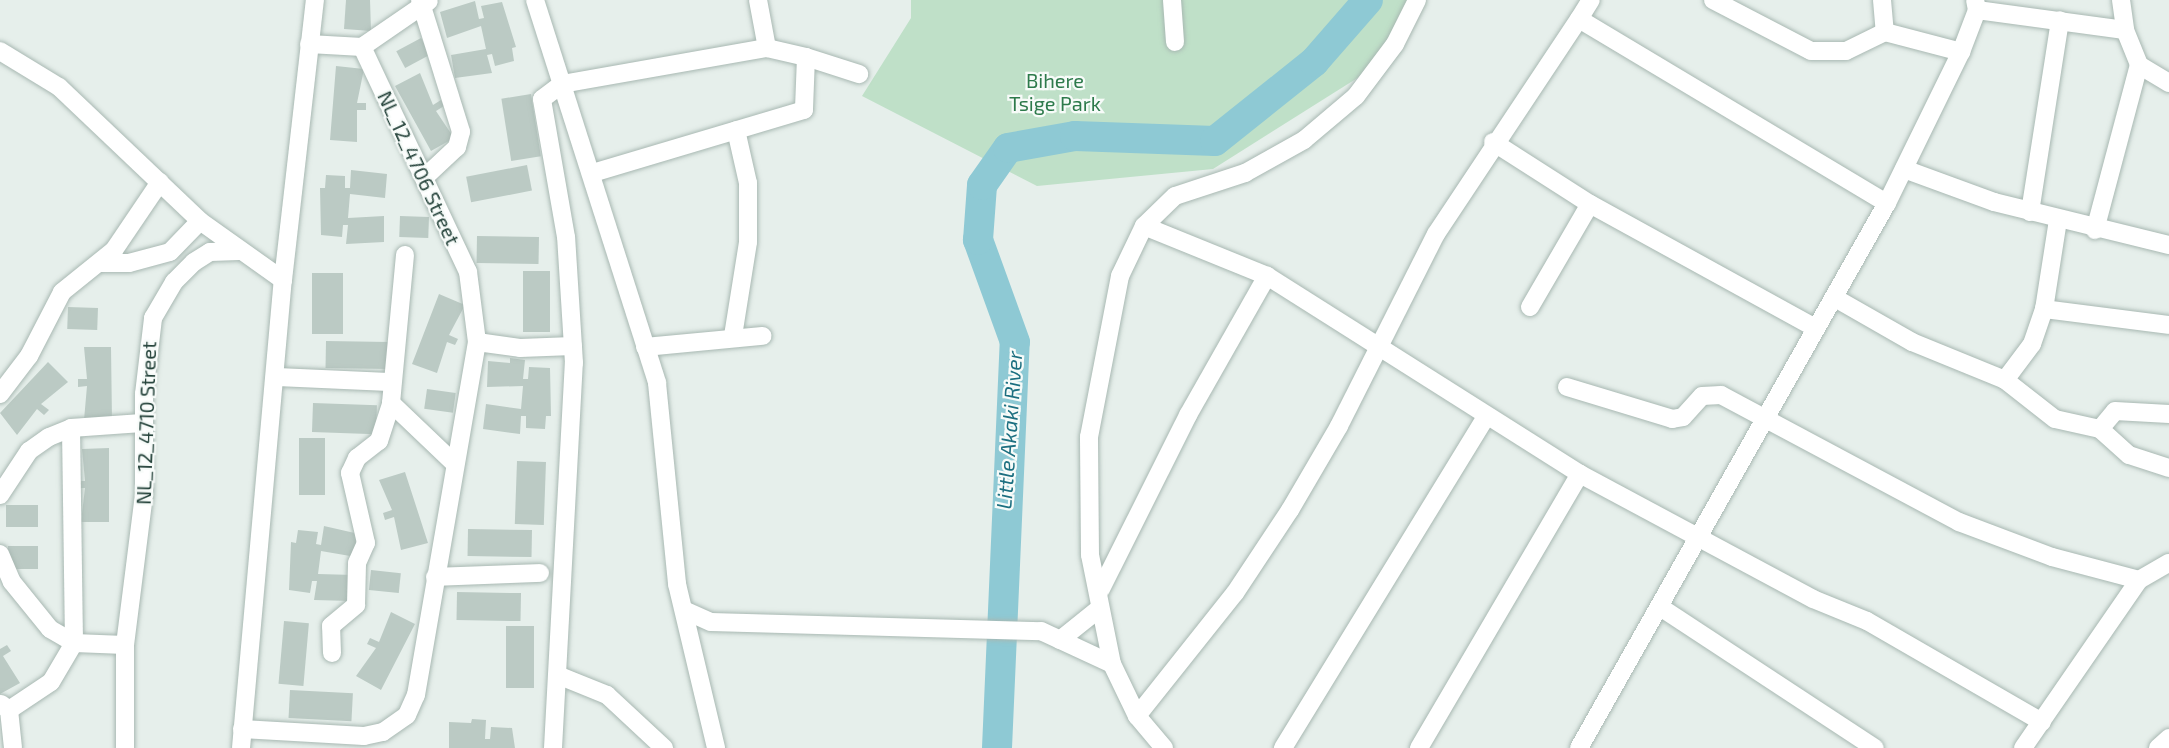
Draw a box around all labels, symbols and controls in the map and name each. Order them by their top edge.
park label: Bihere Tsige Park [1009,69,1101,116]
street label: NL_12_4706 Street [373,87,465,249]
street label: NL_12_4710 Street [131,341,161,505]
water label: Little Akaki River [991,350,1027,510]

